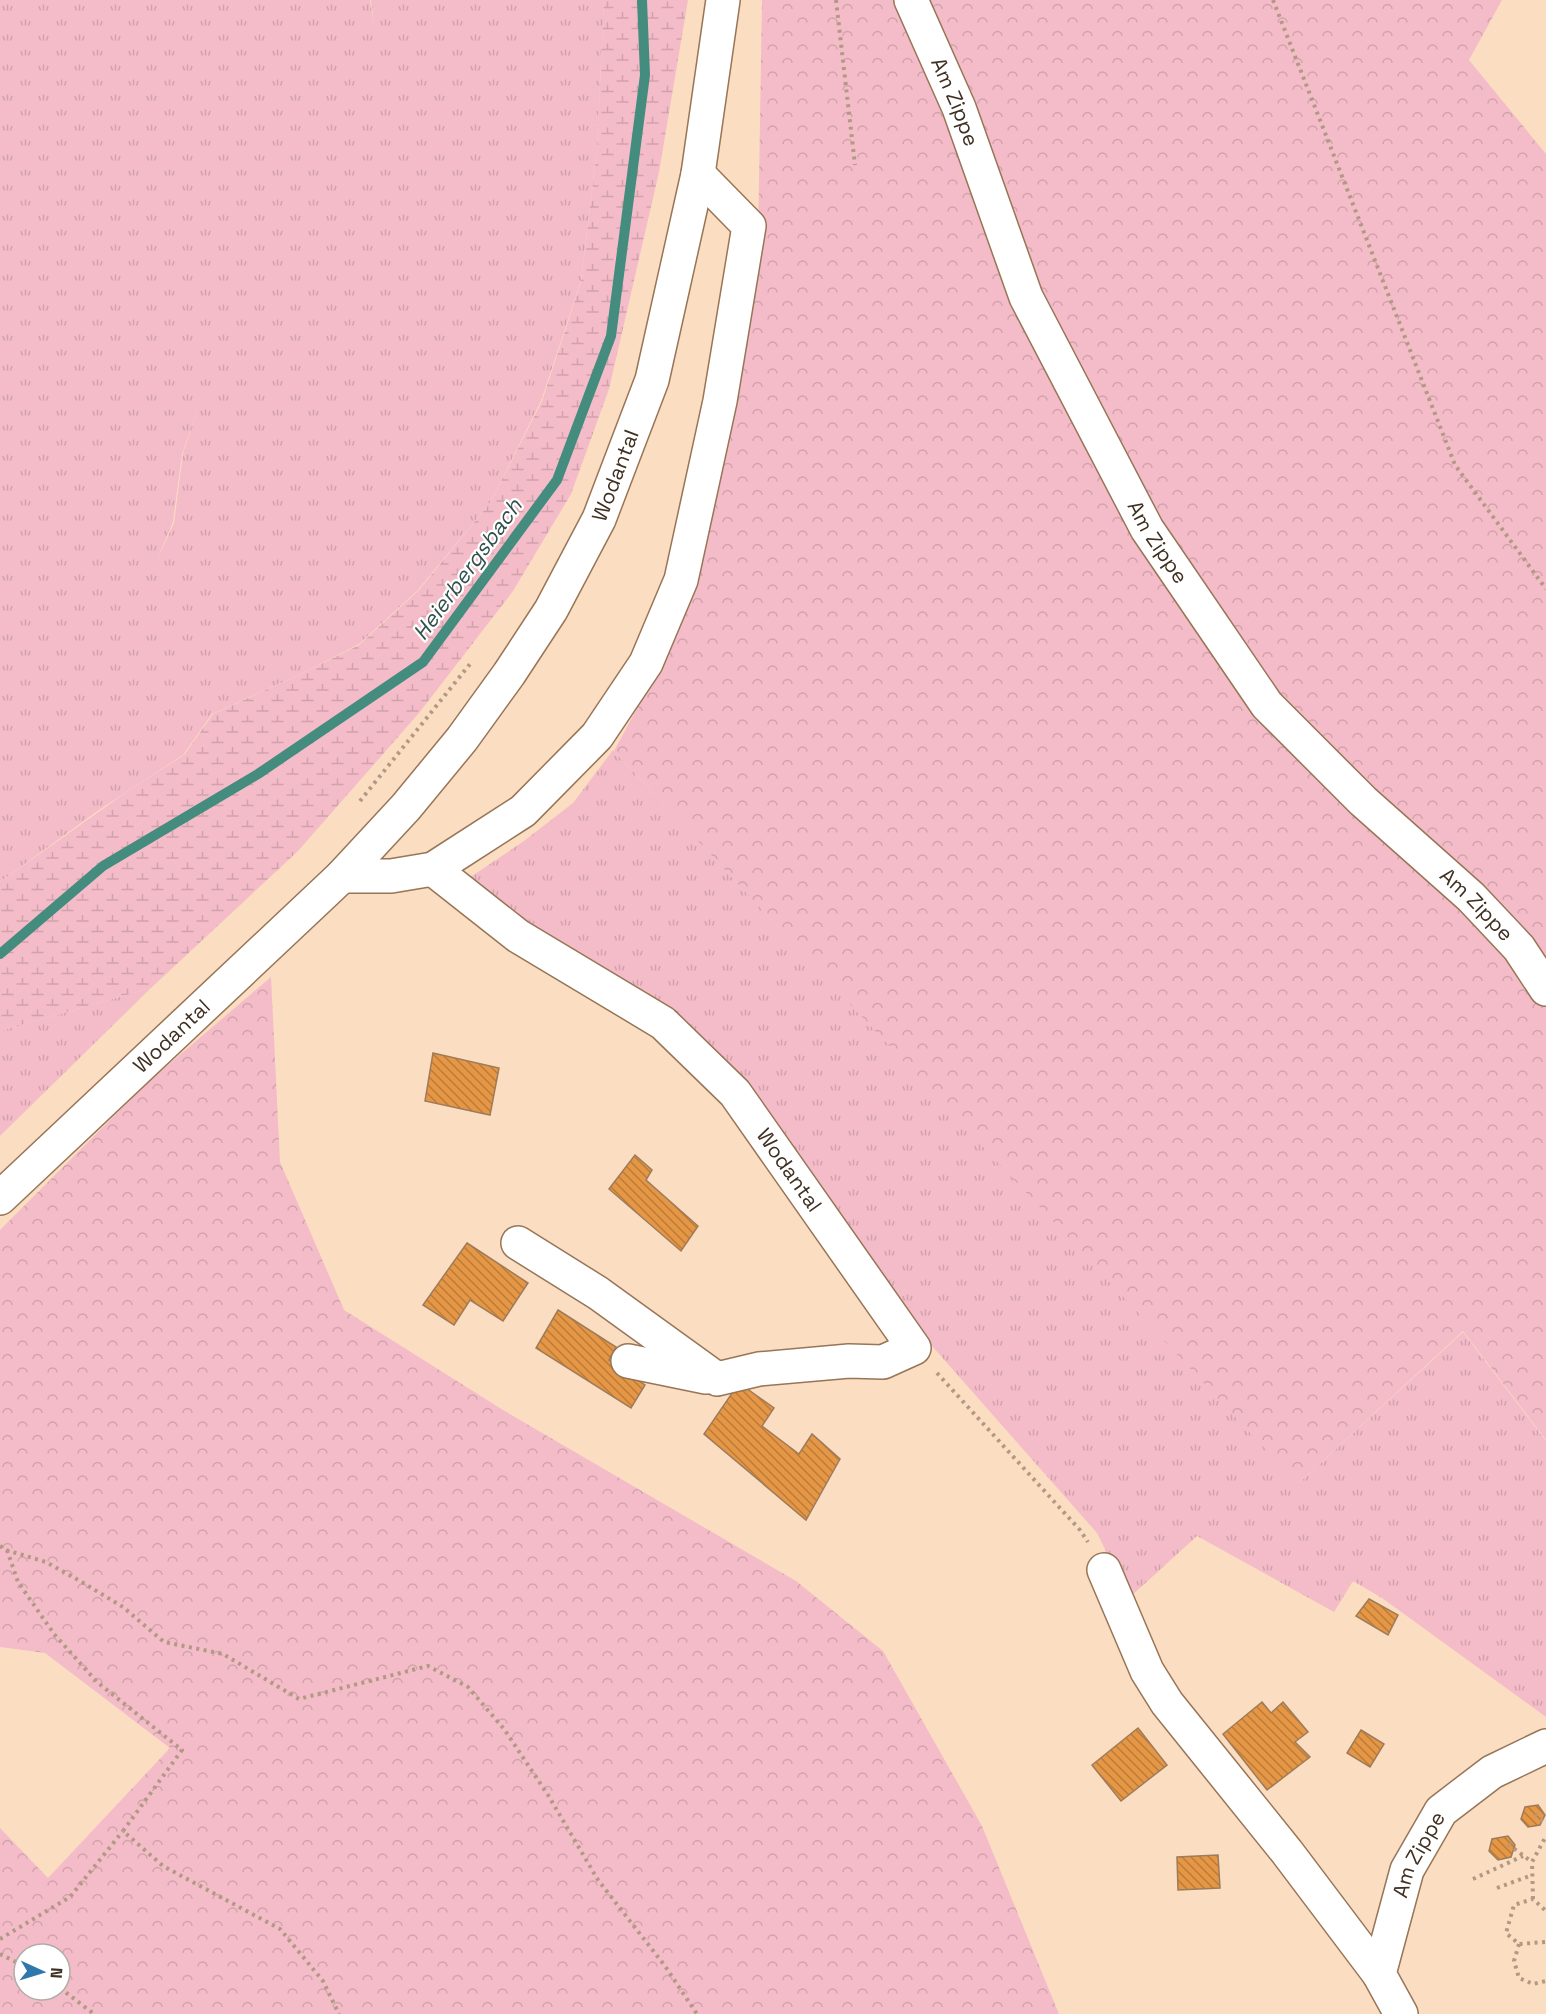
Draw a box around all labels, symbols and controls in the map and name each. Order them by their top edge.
street label: Am Zippe [925,53,985,150]
street label: Wodantal [585,426,645,525]
water label: Heierbergsbach [406,492,528,645]
street label: Am Zippe [1122,496,1194,589]
street label: Am Zippe [1434,862,1520,947]
street label: Wodantal [127,993,216,1079]
street label: Wodantal [751,1123,828,1217]
street label: Am Zippe [1386,1806,1451,1901]
north arrow [12,1942,72,2002]
text: N [46,1967,67,1979]

